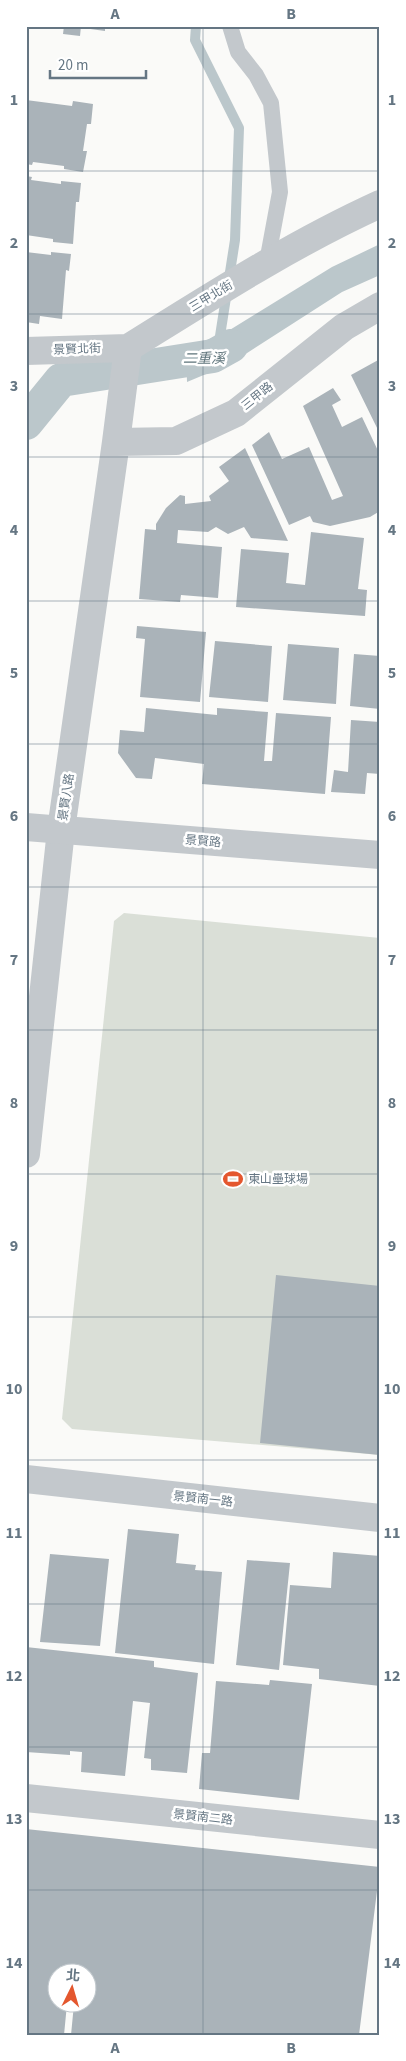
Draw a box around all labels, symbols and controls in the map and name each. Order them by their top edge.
text: A [109,3,120,25]
text: B [286,3,296,25]
scale bar [50,48,146,80]
text: 20 m [58,55,88,76]
text: 1 [10,89,18,111]
text: 1 [388,89,396,111]
text: 2 [10,232,18,254]
text: 2 [388,232,396,254]
street label: 三甲北街 [186,277,236,316]
street label: 景賢北街 [53,340,101,359]
water label: 二重溪 [183,349,227,369]
text: 3 [10,375,18,397]
text: 3 [388,375,396,397]
street label: 三甲路 [238,378,277,414]
text: 4 [10,519,19,541]
text: 4 [388,519,397,541]
text: 5 [10,662,18,684]
text: 5 [388,662,396,684]
street label: 景賢八路 [55,772,78,822]
text: 6 [10,805,18,827]
text: 6 [388,805,396,827]
street label: 景賢路 [184,831,222,852]
text: 7 [10,949,18,971]
text: 7 [388,949,396,971]
text: 8 [10,1092,18,1114]
text: 8 [388,1092,396,1114]
sports icon: 東山壘球場 [222,1168,244,1190]
place label: 東山壘球場 [248,1171,308,1188]
text: 9 [10,1235,18,1257]
text: 9 [388,1235,396,1257]
text: 10 [6,1378,22,1400]
text: 10 [384,1378,400,1400]
street label: 景賢南一路 [172,1488,234,1511]
text: 11 [6,1522,22,1544]
text: 11 [384,1522,400,1544]
text: 12 [6,1665,22,1687]
text: 12 [384,1665,400,1687]
street label: 景賢南二路 [172,1806,234,1829]
text: 13 [6,1808,22,1830]
text: 13 [384,1808,400,1830]
text: 14 [6,1952,23,1974]
text: 14 [384,1952,401,1974]
north arrow [48,1964,98,2014]
text: 北 [65,1965,81,1987]
text: A [109,2037,120,2059]
text: B [286,2037,296,2059]

